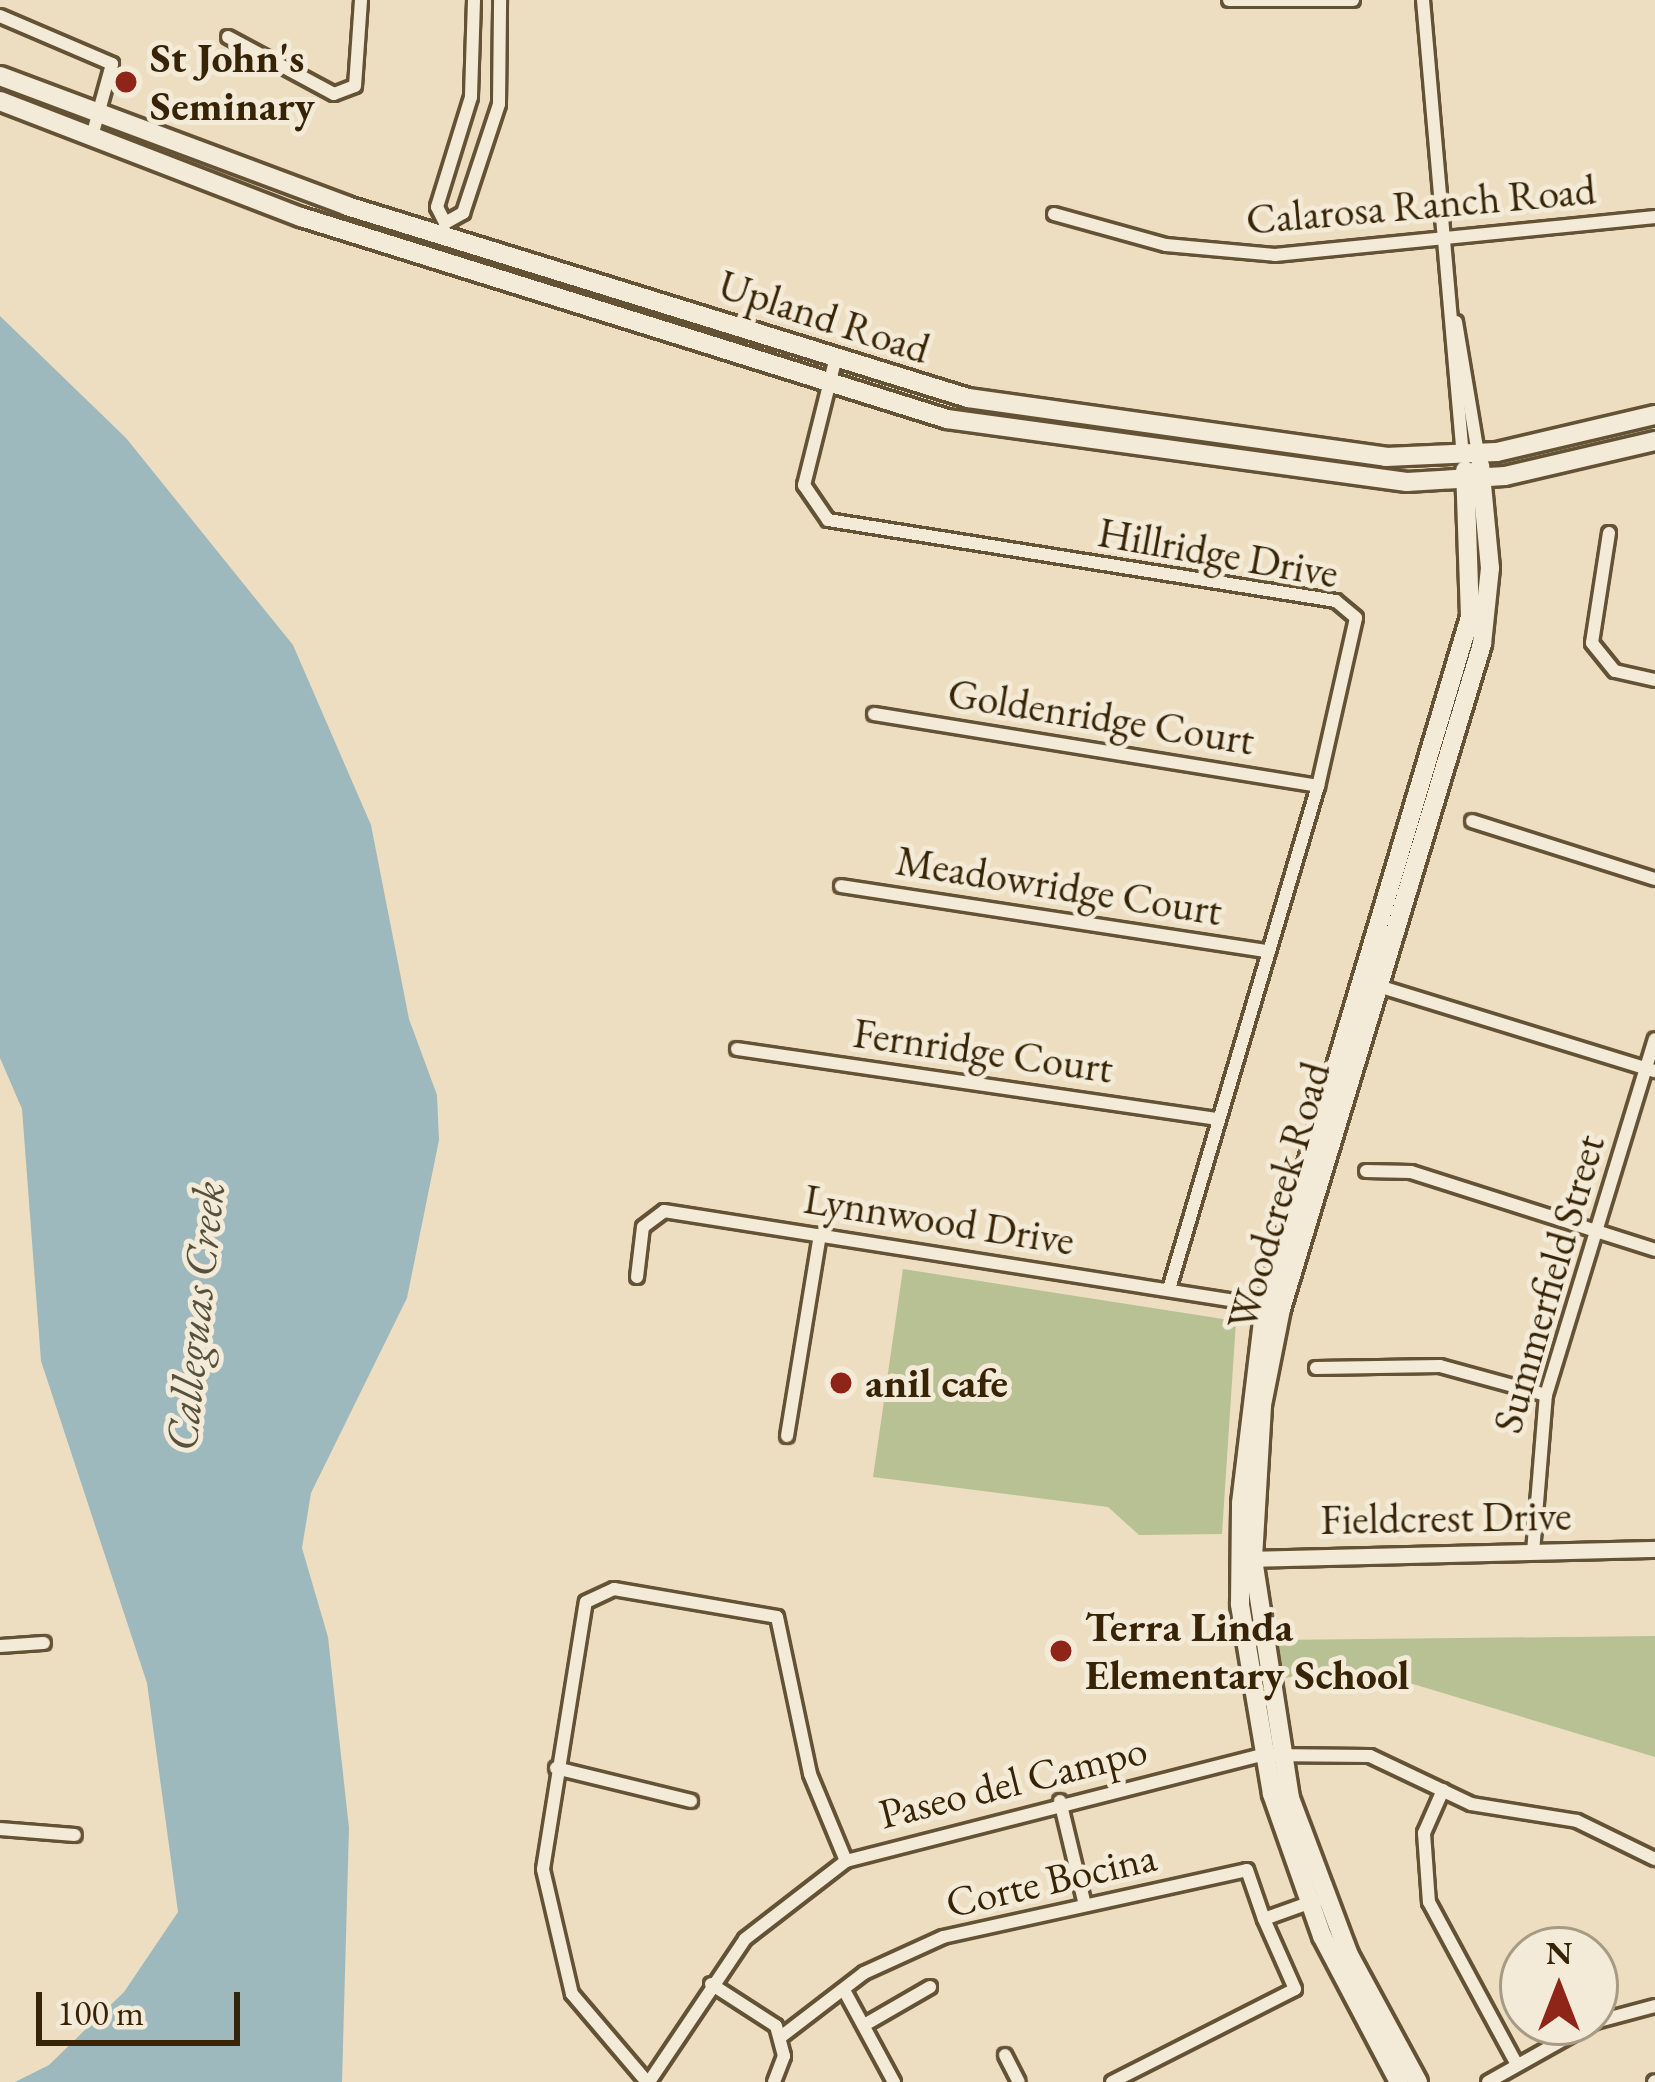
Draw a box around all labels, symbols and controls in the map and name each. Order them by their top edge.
place label: St John's Seminary [150,33,315,132]
marker: St John's Seminary [113,69,139,95]
street label: Calarosa Ranch Road [1244,165,1598,245]
street label: Upland Road [712,259,936,375]
street label: Hillridge Drive [1094,507,1342,599]
street label: Goldenridge Court [944,668,1258,766]
street label: Meadowridge Court [893,835,1225,937]
street label: Fernridge Court [850,1008,1116,1094]
street label: Woodcreek Road [1217,1056,1341,1336]
street label: Summerfield Street [1482,1129,1616,1439]
street label: Lynnwood Drive [800,1174,1078,1266]
water label: Calleguas Creek [154,1179,236,1453]
place label: anil cafe [865,1358,1008,1408]
marker: anil cafe [828,1370,854,1396]
street label: Fieldcrest Drive [1320,1491,1572,1545]
place label: Terra Linda Elementary School [1085,1602,1409,1700]
marker: Terra Linda Elementary School [1048,1638,1074,1664]
street label: Paseo del Campo [874,1724,1152,1840]
street label: Corte Bocina [941,1831,1161,1929]
north arrow [1499,1926,1619,2046]
text: N [1546,1931,1572,1974]
scale bar [42,1968,246,2042]
text: 100 m [57,1989,144,2036]

